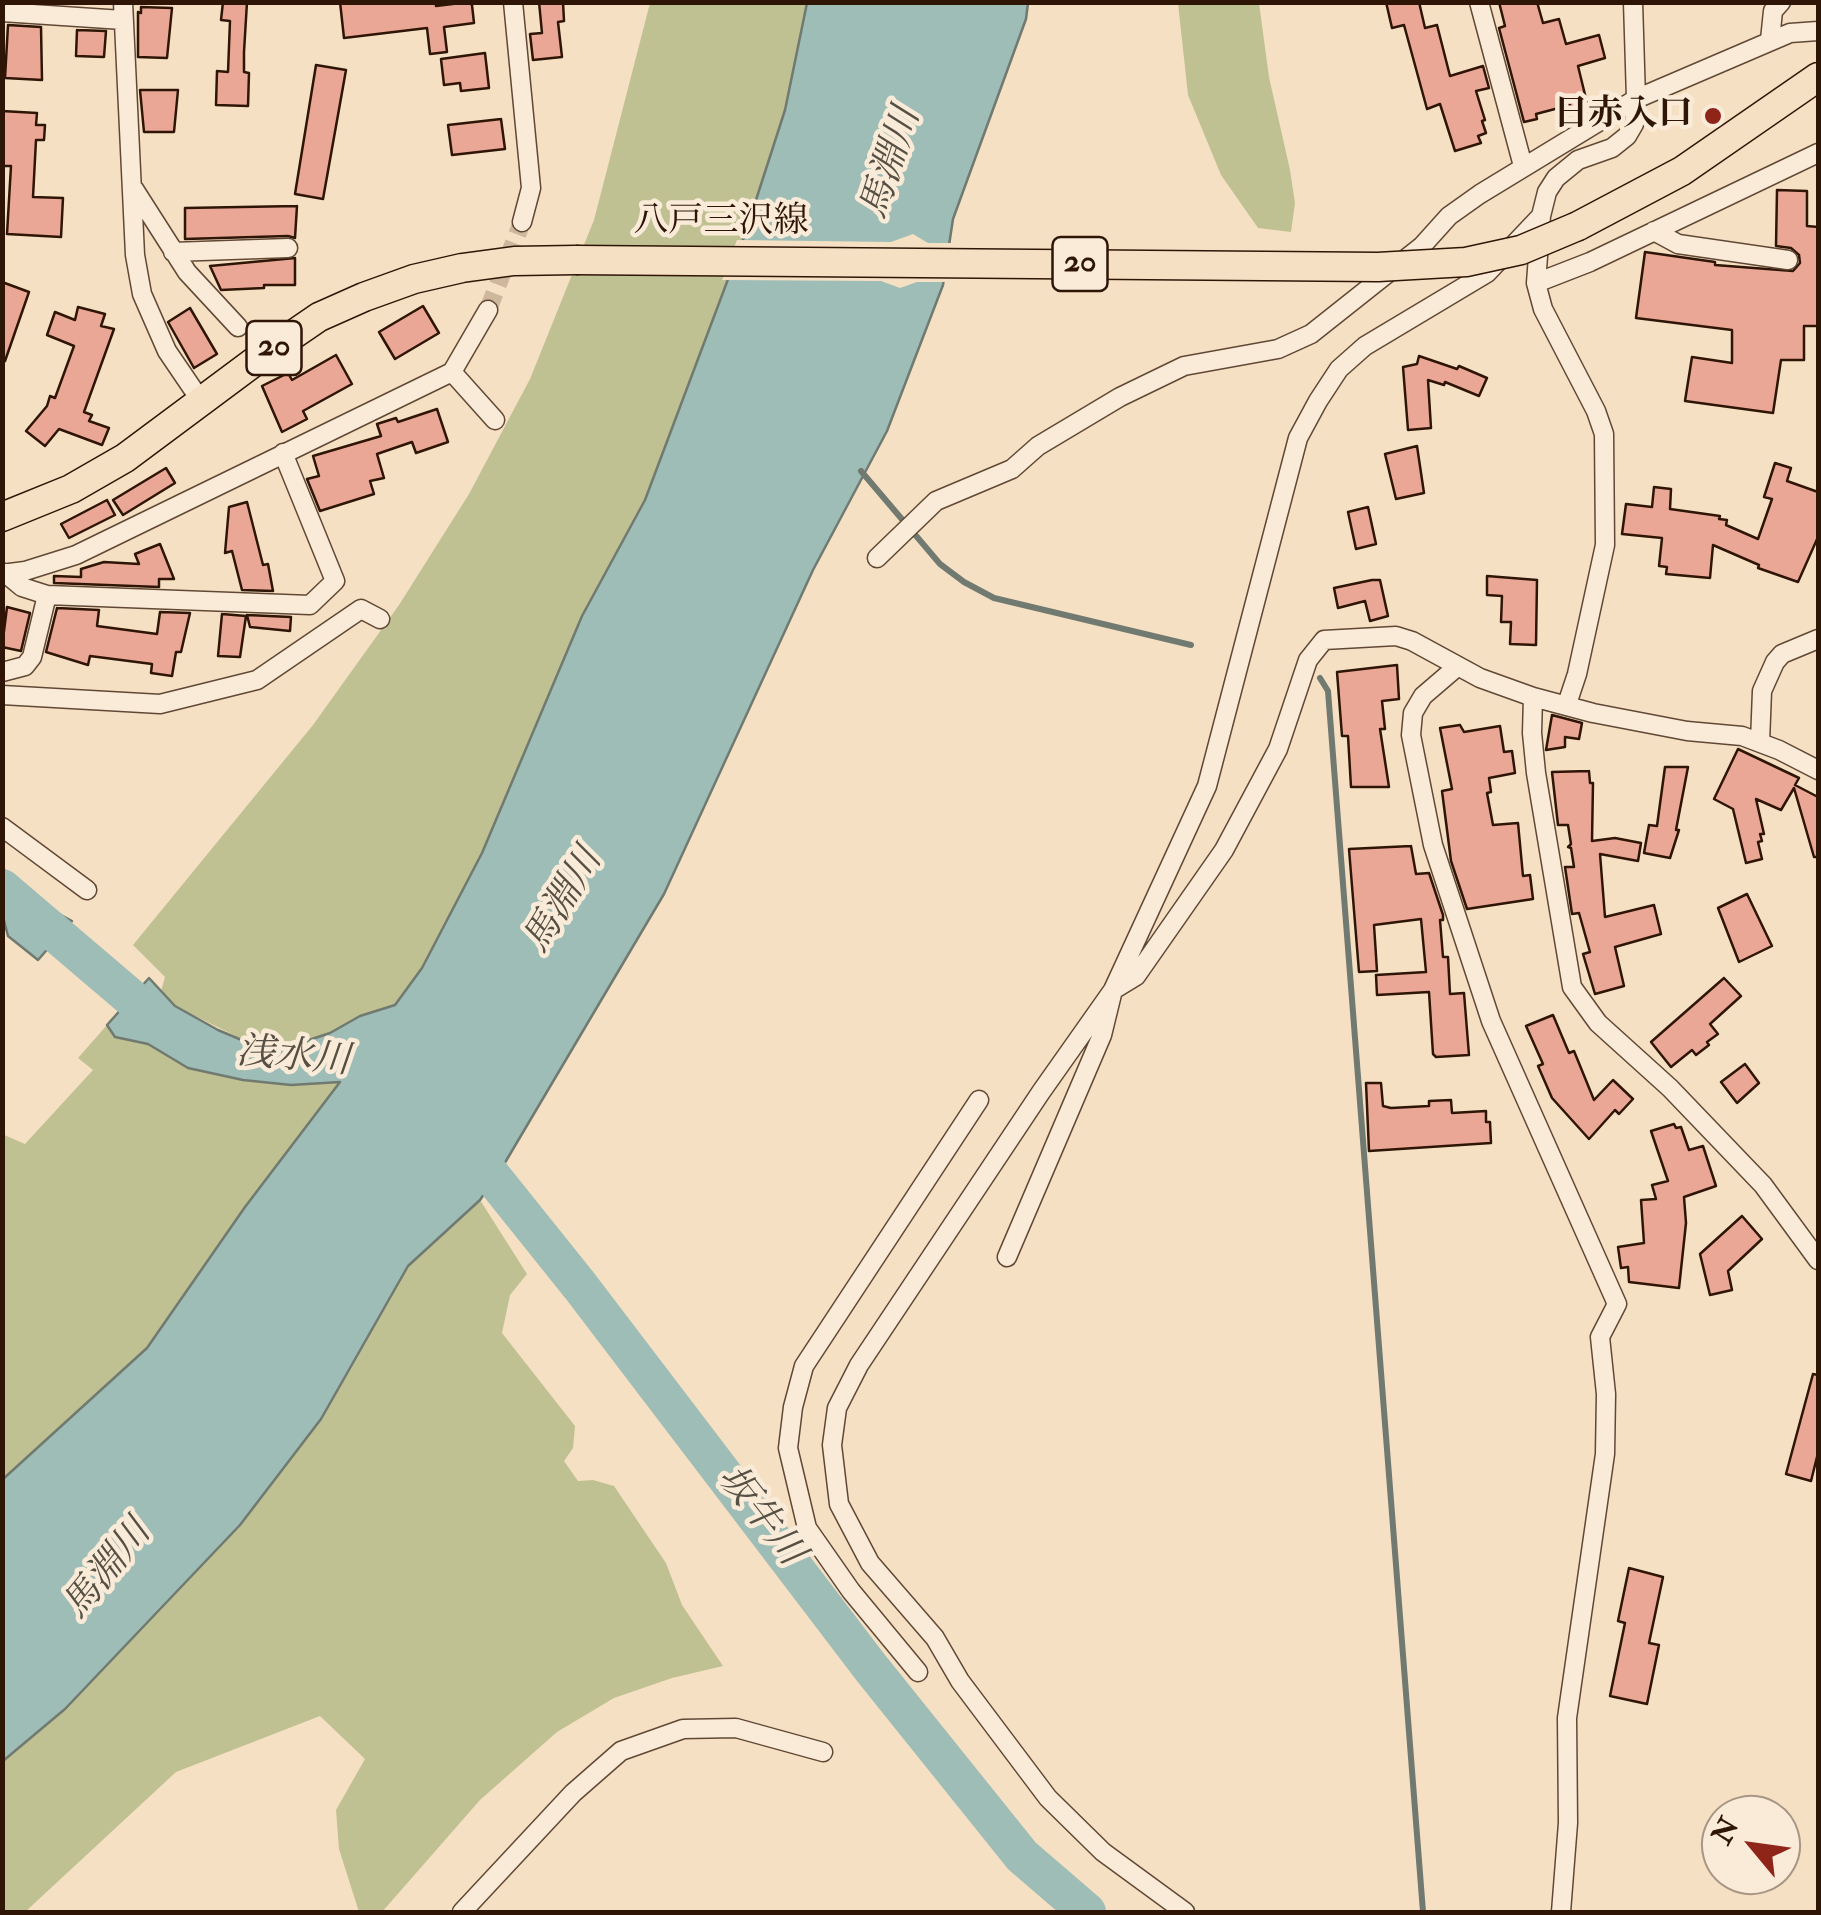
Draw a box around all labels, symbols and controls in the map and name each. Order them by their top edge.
place label: 日赤入口 [1553,95,1693,137]
water label: 馬淵川 [854,103,932,225]
marker: 日赤入口 [1702,105,1724,127]
street label: 八戸三沢線 [634,202,808,244]
road number: 20 [1052,237,1108,291]
road number: 20 [246,321,302,375]
water label: 馬淵川 [516,841,614,963]
water label: 浅水川 [234,1031,352,1087]
water label: 坂牛川 [706,1458,812,1576]
water label: 馬淵川 [55,1512,163,1630]
north arrow [1701,1795,1801,1895]
text: N [1705,1812,1747,1851]

